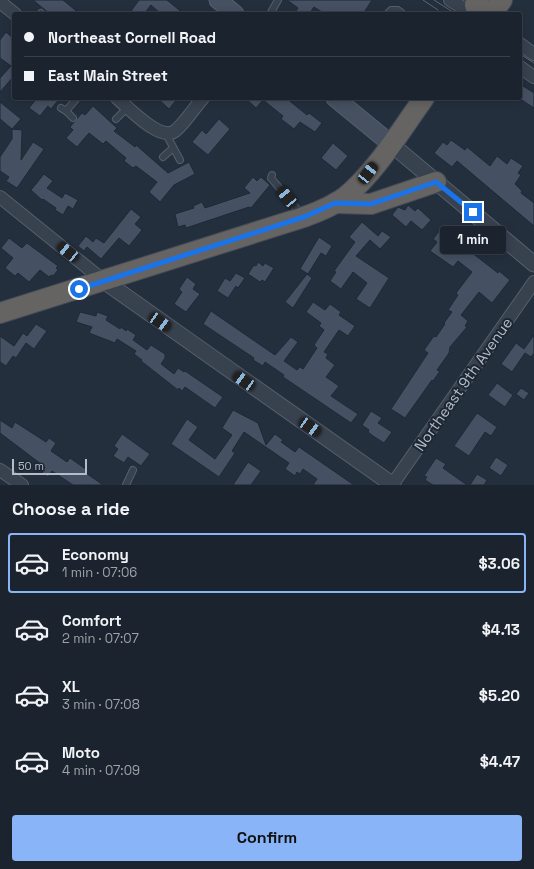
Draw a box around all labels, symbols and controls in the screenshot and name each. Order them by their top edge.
text: Northeast Cornell Road [48,28,216,47]
text: East Main Street [48,66,168,85]
car [356,160,380,186]
car [275,184,299,210]
route end [464,203,482,221]
callout: 1 min [440,226,506,254]
text: 1 min [457,231,489,248]
car [55,240,81,264]
route start [70,280,88,298]
car [147,310,173,334]
street label: Northeast 9th Avenue [410,313,516,455]
car [231,369,257,393]
car [297,415,323,439]
scale bar [12,457,87,476]
text: 50 m [18,459,44,473]
text: Choose a ride [12,497,130,520]
icon: car [14,545,50,581]
text: Economy [62,545,129,564]
text: $3.06 [479,554,520,573]
text: 1 min · 07:06 [62,564,137,581]
icon: car [14,611,50,647]
text: Comfort [62,611,122,630]
text: $4.13 [482,620,520,639]
text: 2 min · 07:07 [62,630,139,647]
icon: car [14,677,50,713]
text: XL [62,677,80,696]
text: $5.20 [479,686,520,705]
text: 3 min · 07:08 [62,696,140,713]
icon: car [14,743,50,779]
text: Moto [62,743,100,762]
text: $4.47 [480,752,520,771]
text: 4 min · 07:09 [62,762,140,779]
button: Confirm [12,815,522,861]

